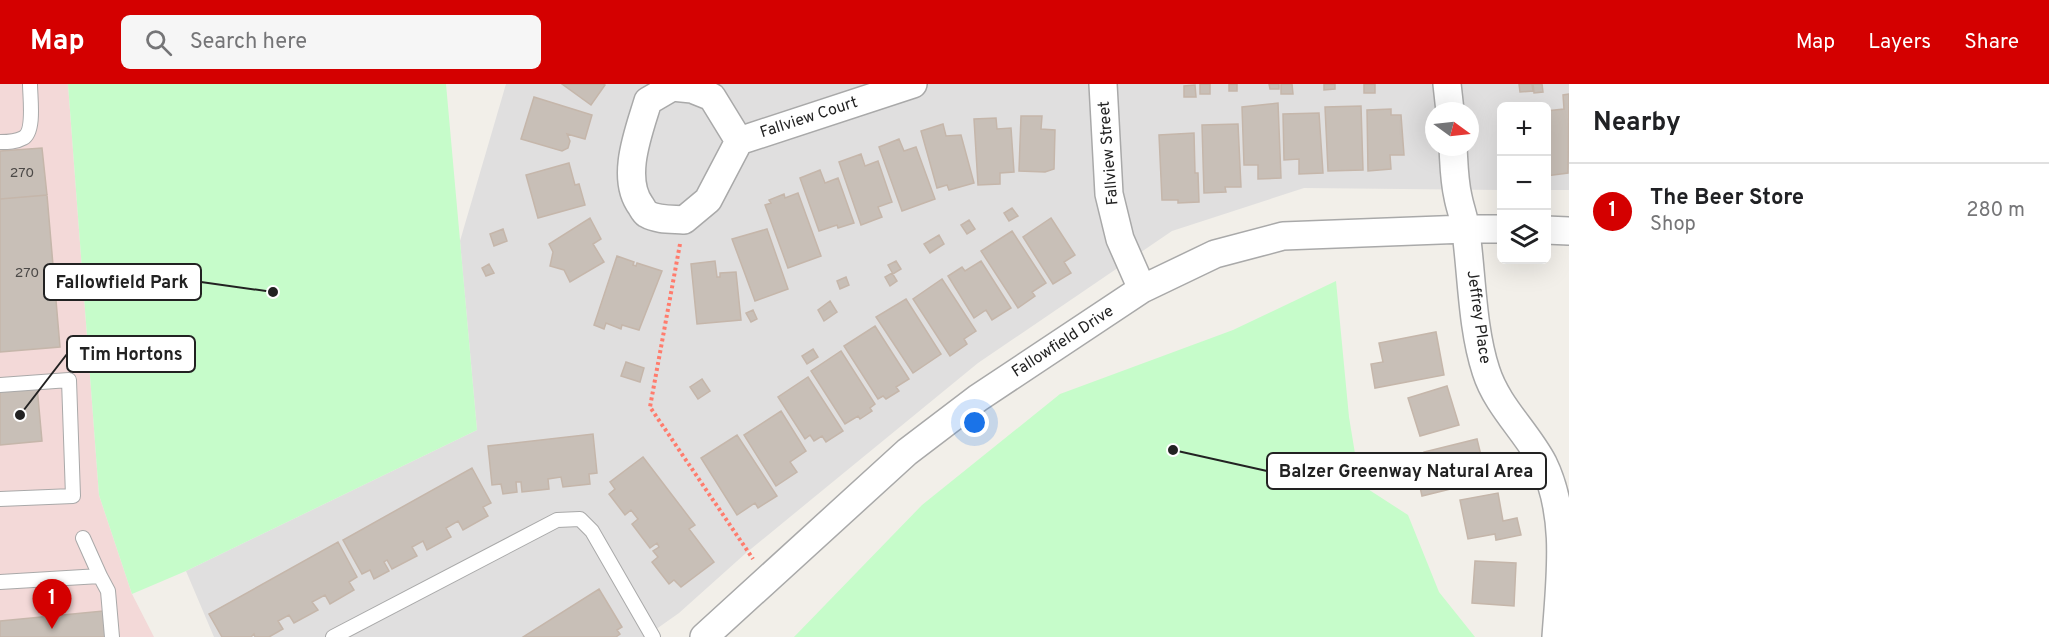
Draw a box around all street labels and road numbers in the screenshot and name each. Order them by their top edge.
street label: Fallview Court [758,93,860,143]
street label: Fallview Street [1094,100,1124,206]
street label: Jeffrey Place [1462,269,1494,365]
street label: Fallowfield Drive [1008,302,1118,382]

